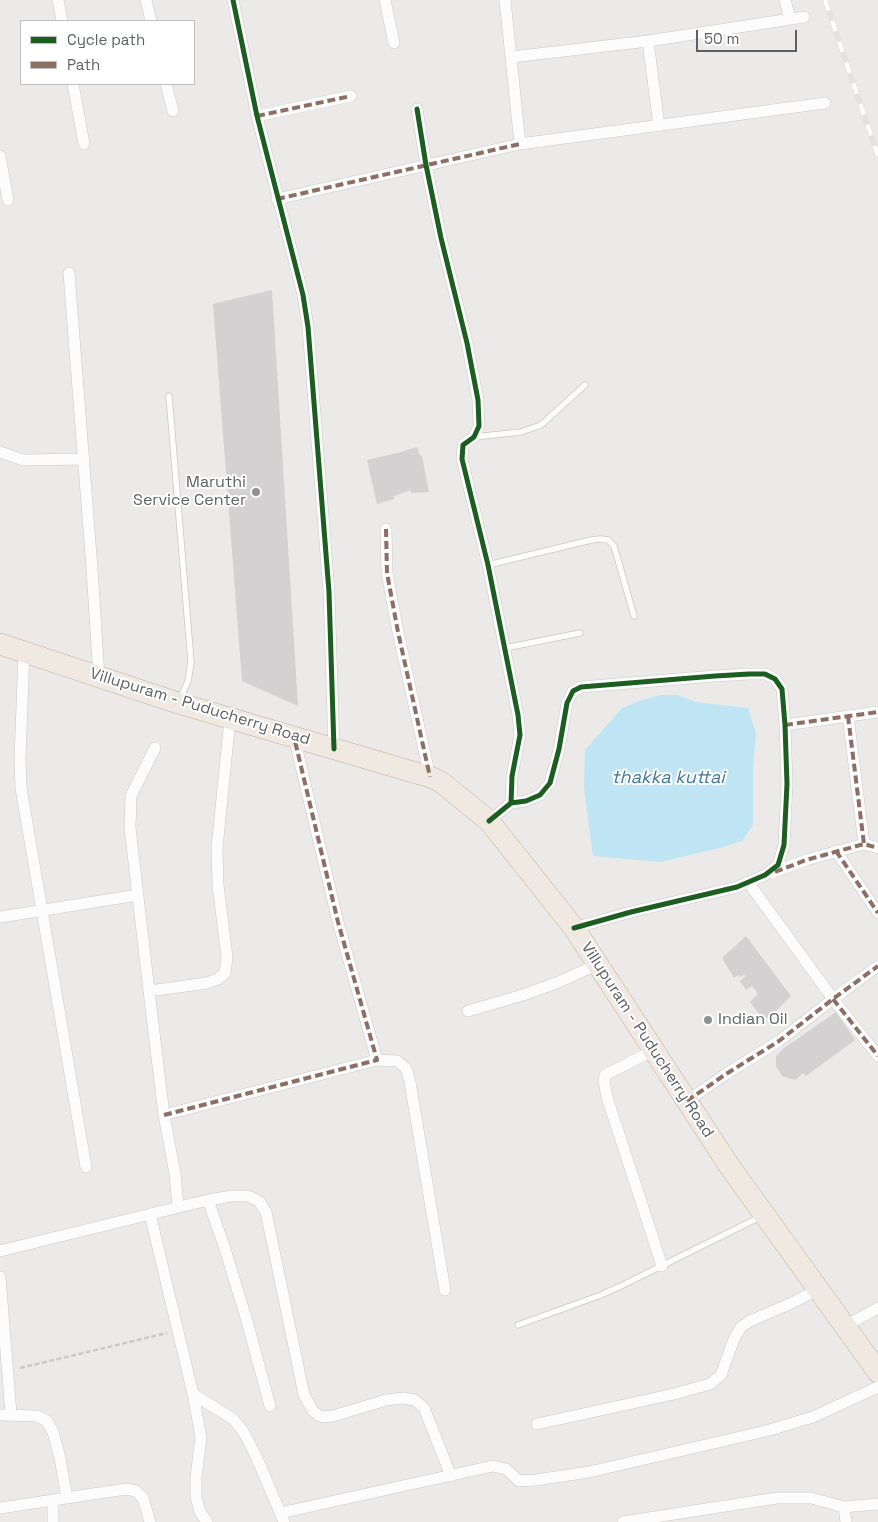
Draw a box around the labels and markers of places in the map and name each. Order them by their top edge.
place label: Maruthi Service Center [133,473,246,511]
marker: Maruthi Service Center [250,486,262,498]
place label: Indian Oil [718,1010,788,1030]
marker: Indian Oil [702,1014,714,1026]

